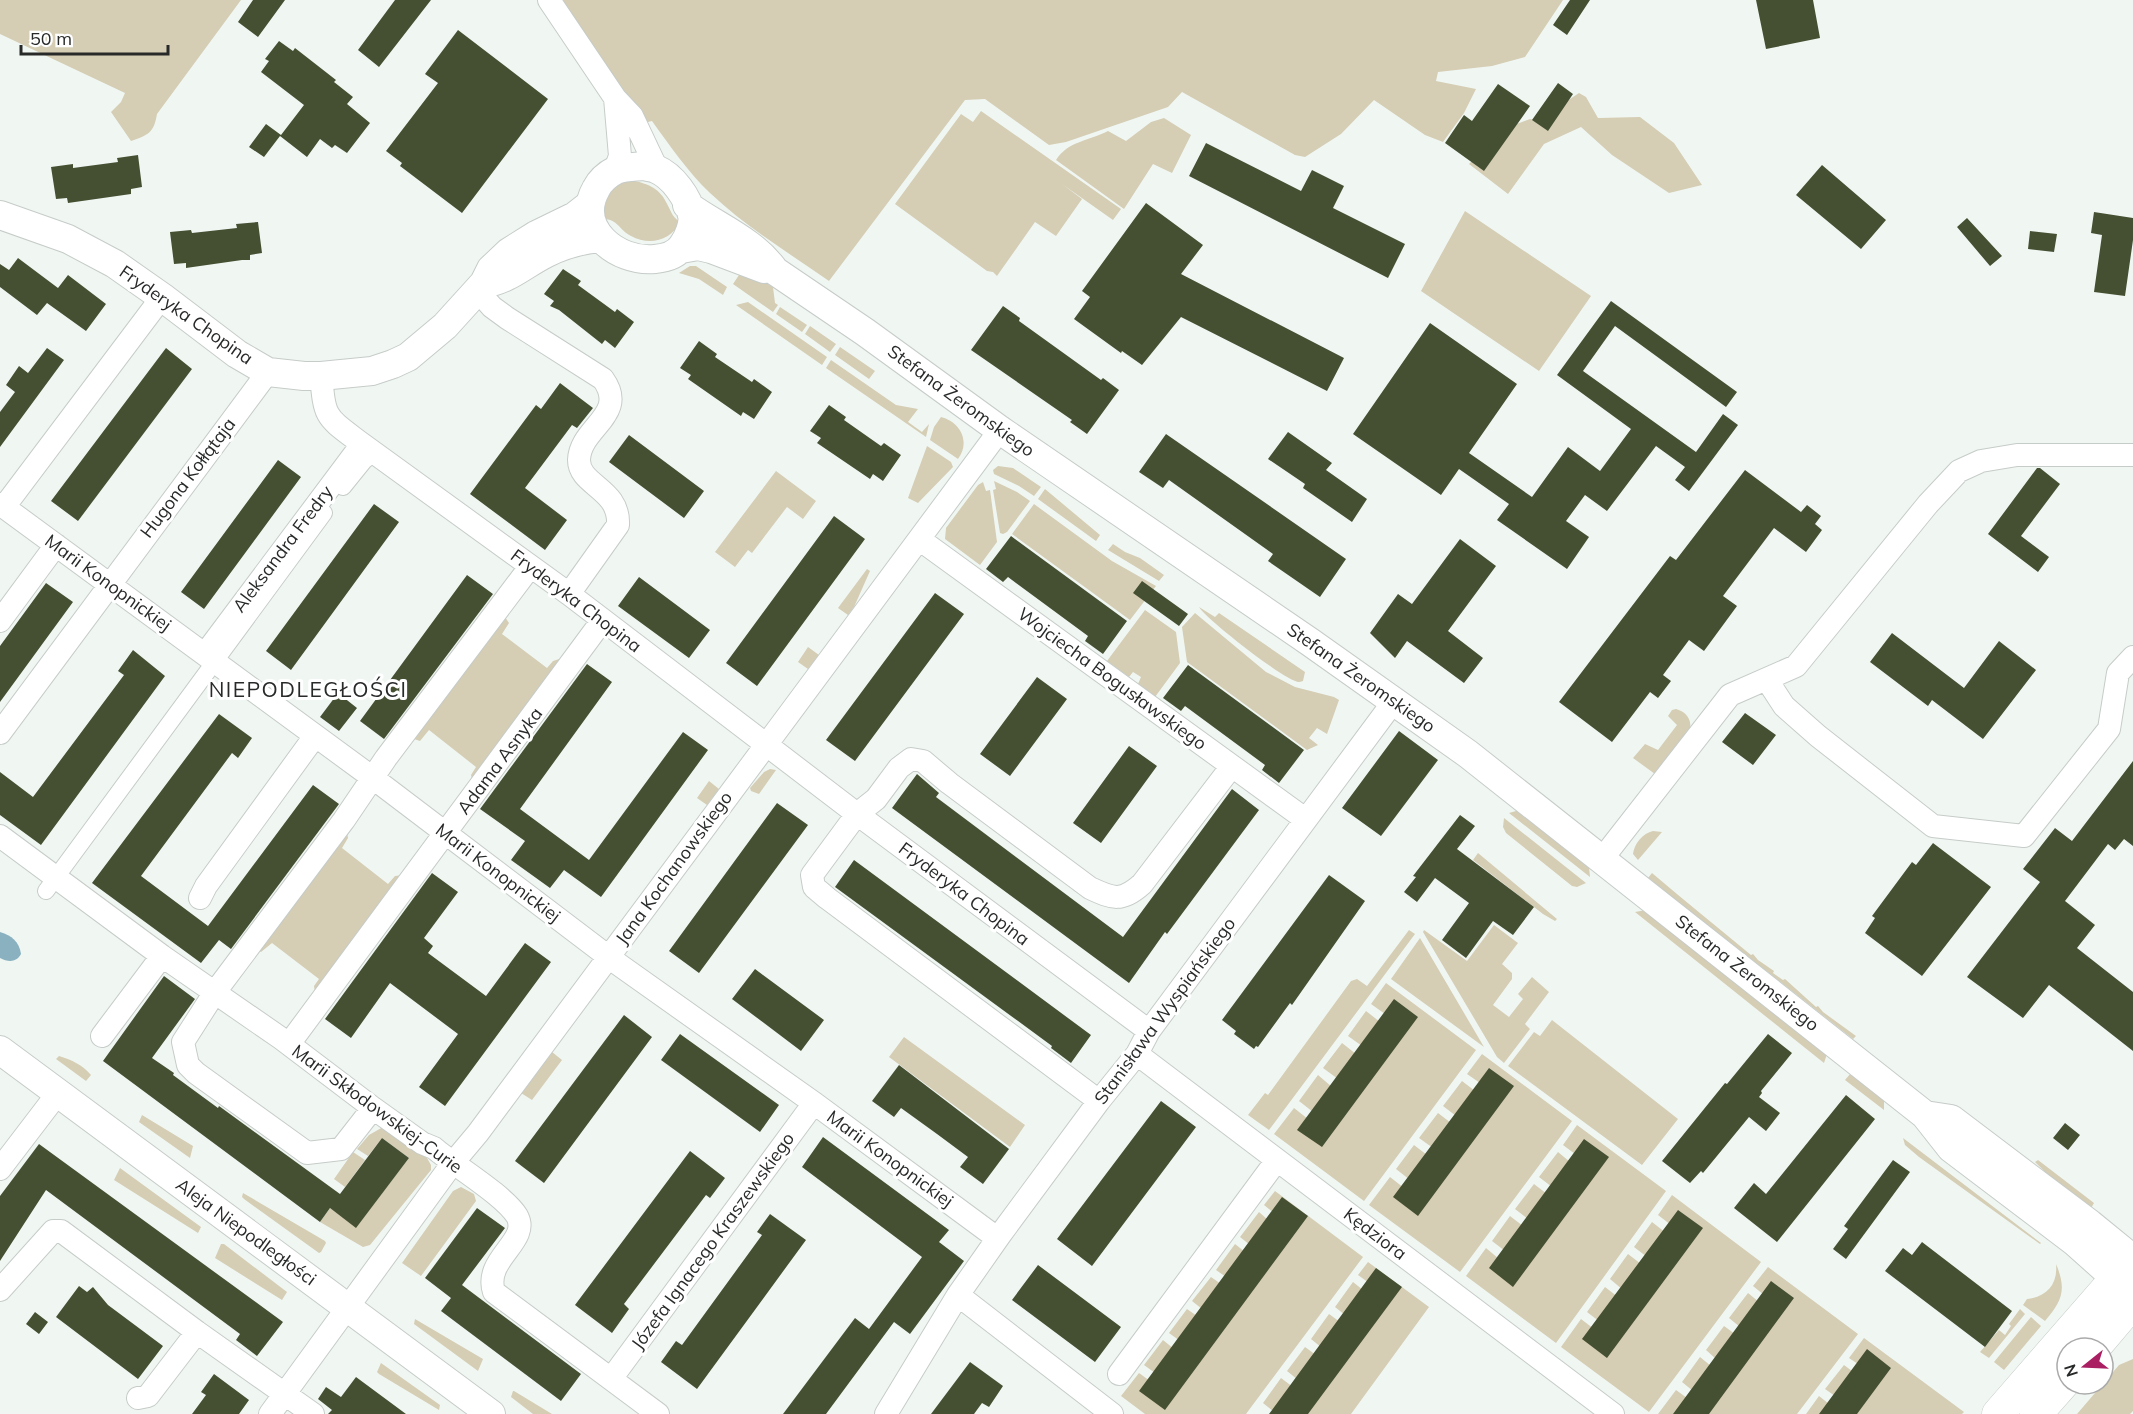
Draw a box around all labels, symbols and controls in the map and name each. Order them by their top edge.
scale bar [21,18,168,56]
text: 50 m [30,27,72,50]
street label: Fryderyka Chopina [115,260,258,369]
street label: Stefana Żeromskiego [883,340,1039,462]
street label: Hugona Kołłątaja [135,413,240,542]
street label: Aleksandra Fredry [227,480,338,617]
street label: Marii Konopnickiej [41,529,176,636]
street label: Fryderyka Chopina [506,544,646,657]
street label: Wojciecha Bogusławskiego [1013,602,1211,755]
street label: Stefana Żeromskiego [1283,618,1440,738]
district label: NIEPODLEGŁOŚCI [209,676,407,702]
street label: Adama Asnyka [452,703,547,819]
street label: Jana Kochanowskiego [610,786,737,949]
street label: Marii Konopnickiej [431,818,565,927]
street label: Fryderyka Chopina [894,837,1034,950]
street label: Stefana Żeromskiego [1671,909,1824,1036]
street label: Stanisława Wyspiańskiego [1089,913,1240,1109]
street label: Marii Skłodowskiej-Curie [288,1039,467,1178]
street label: Marii Konopnickiej [823,1105,958,1212]
street label: Józefa Ignacego Kraszewskiego [626,1128,799,1354]
street label: Aleja Niepodległości [172,1173,321,1290]
street label: Kędziora [1339,1202,1411,1265]
north arrow [2055,1336,2115,1396]
text: N [2059,1362,2082,1379]

